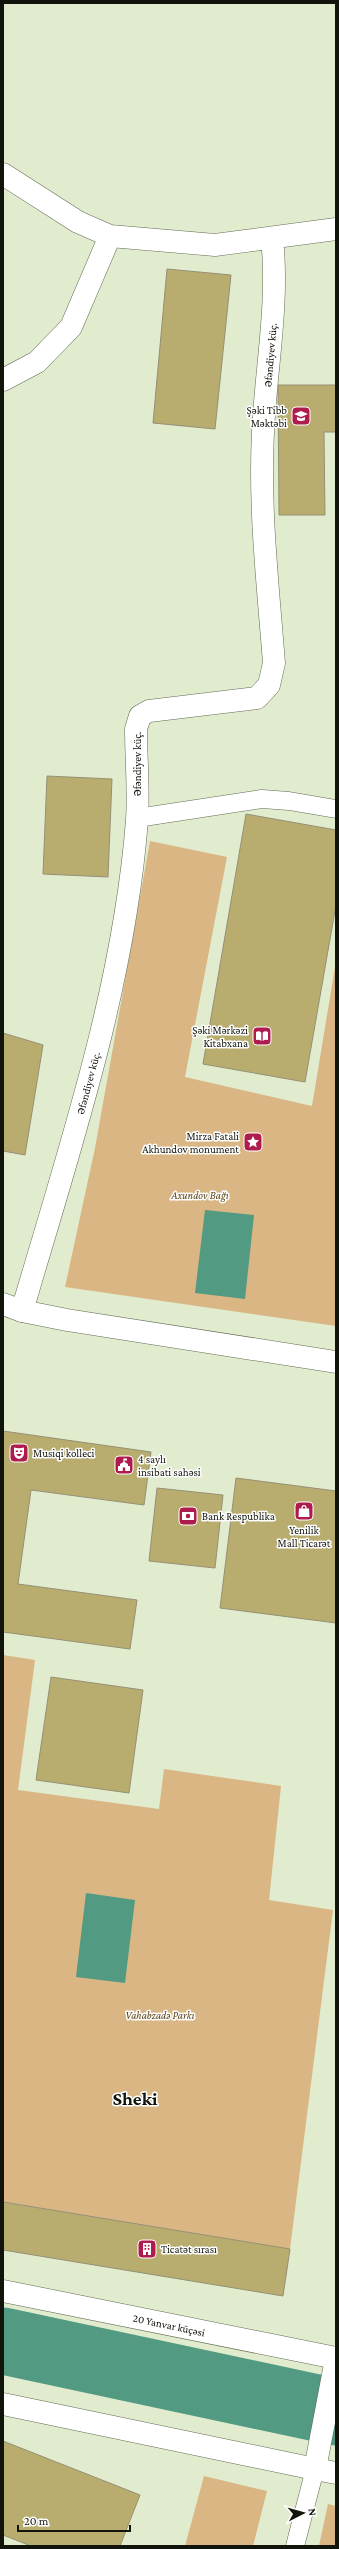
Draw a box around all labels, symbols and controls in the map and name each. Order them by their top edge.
street label: Əfəndiyev küç. [261,322,280,388]
place label: Şəki Tibb Məktəbi [247,404,287,429]
school or university icon: Şəki Tibb Məktəbi [290,405,312,427]
street label: Əfəndiyev küç. [131,732,144,796]
place label: Şəki Mərkəzi Kitabxana [192,1024,248,1049]
library icon: Şəki Mərkəzi Kitabxana [251,1025,273,1047]
street label: Əfəndiyev küç. [74,1050,103,1116]
place label: Mirza Fatali Akhundov monument [142,1130,239,1155]
place icon: Mirza Fatali Akhundov monument [242,1131,264,1153]
park label: Axundov Bağı [170,1189,229,1202]
theatre icon: Musiqi kolleci [8,1442,30,1464]
place label: Musiqi kolleci [33,1447,95,1460]
place label: 4 saylı insibati sahəsi [138,1453,201,1478]
public building icon: 4 saylı insibati sahəsi [113,1454,135,1476]
shop icon: Yenilik Mall Ticarət [293,1500,315,1522]
bank icon: Bank Respublika [177,1505,199,1527]
place label: Bank Respublika [202,1510,275,1523]
place label: Yenilik Mall Ticarət [278,1524,331,1549]
park label: Vahabzadə Parkı [125,2009,195,2021]
district label: Sheki [112,2088,158,2109]
building icon: Ticatət sırası [136,2238,158,2260]
place label: Ticatət sırası [161,2243,217,2255]
street label: 20 Yanvar küçəsi [132,2312,206,2339]
north arrow [283,2493,323,2533]
scale bar [18,2507,130,2533]
text: N [307,2508,319,2517]
text: 20 m [24,2514,49,2528]

